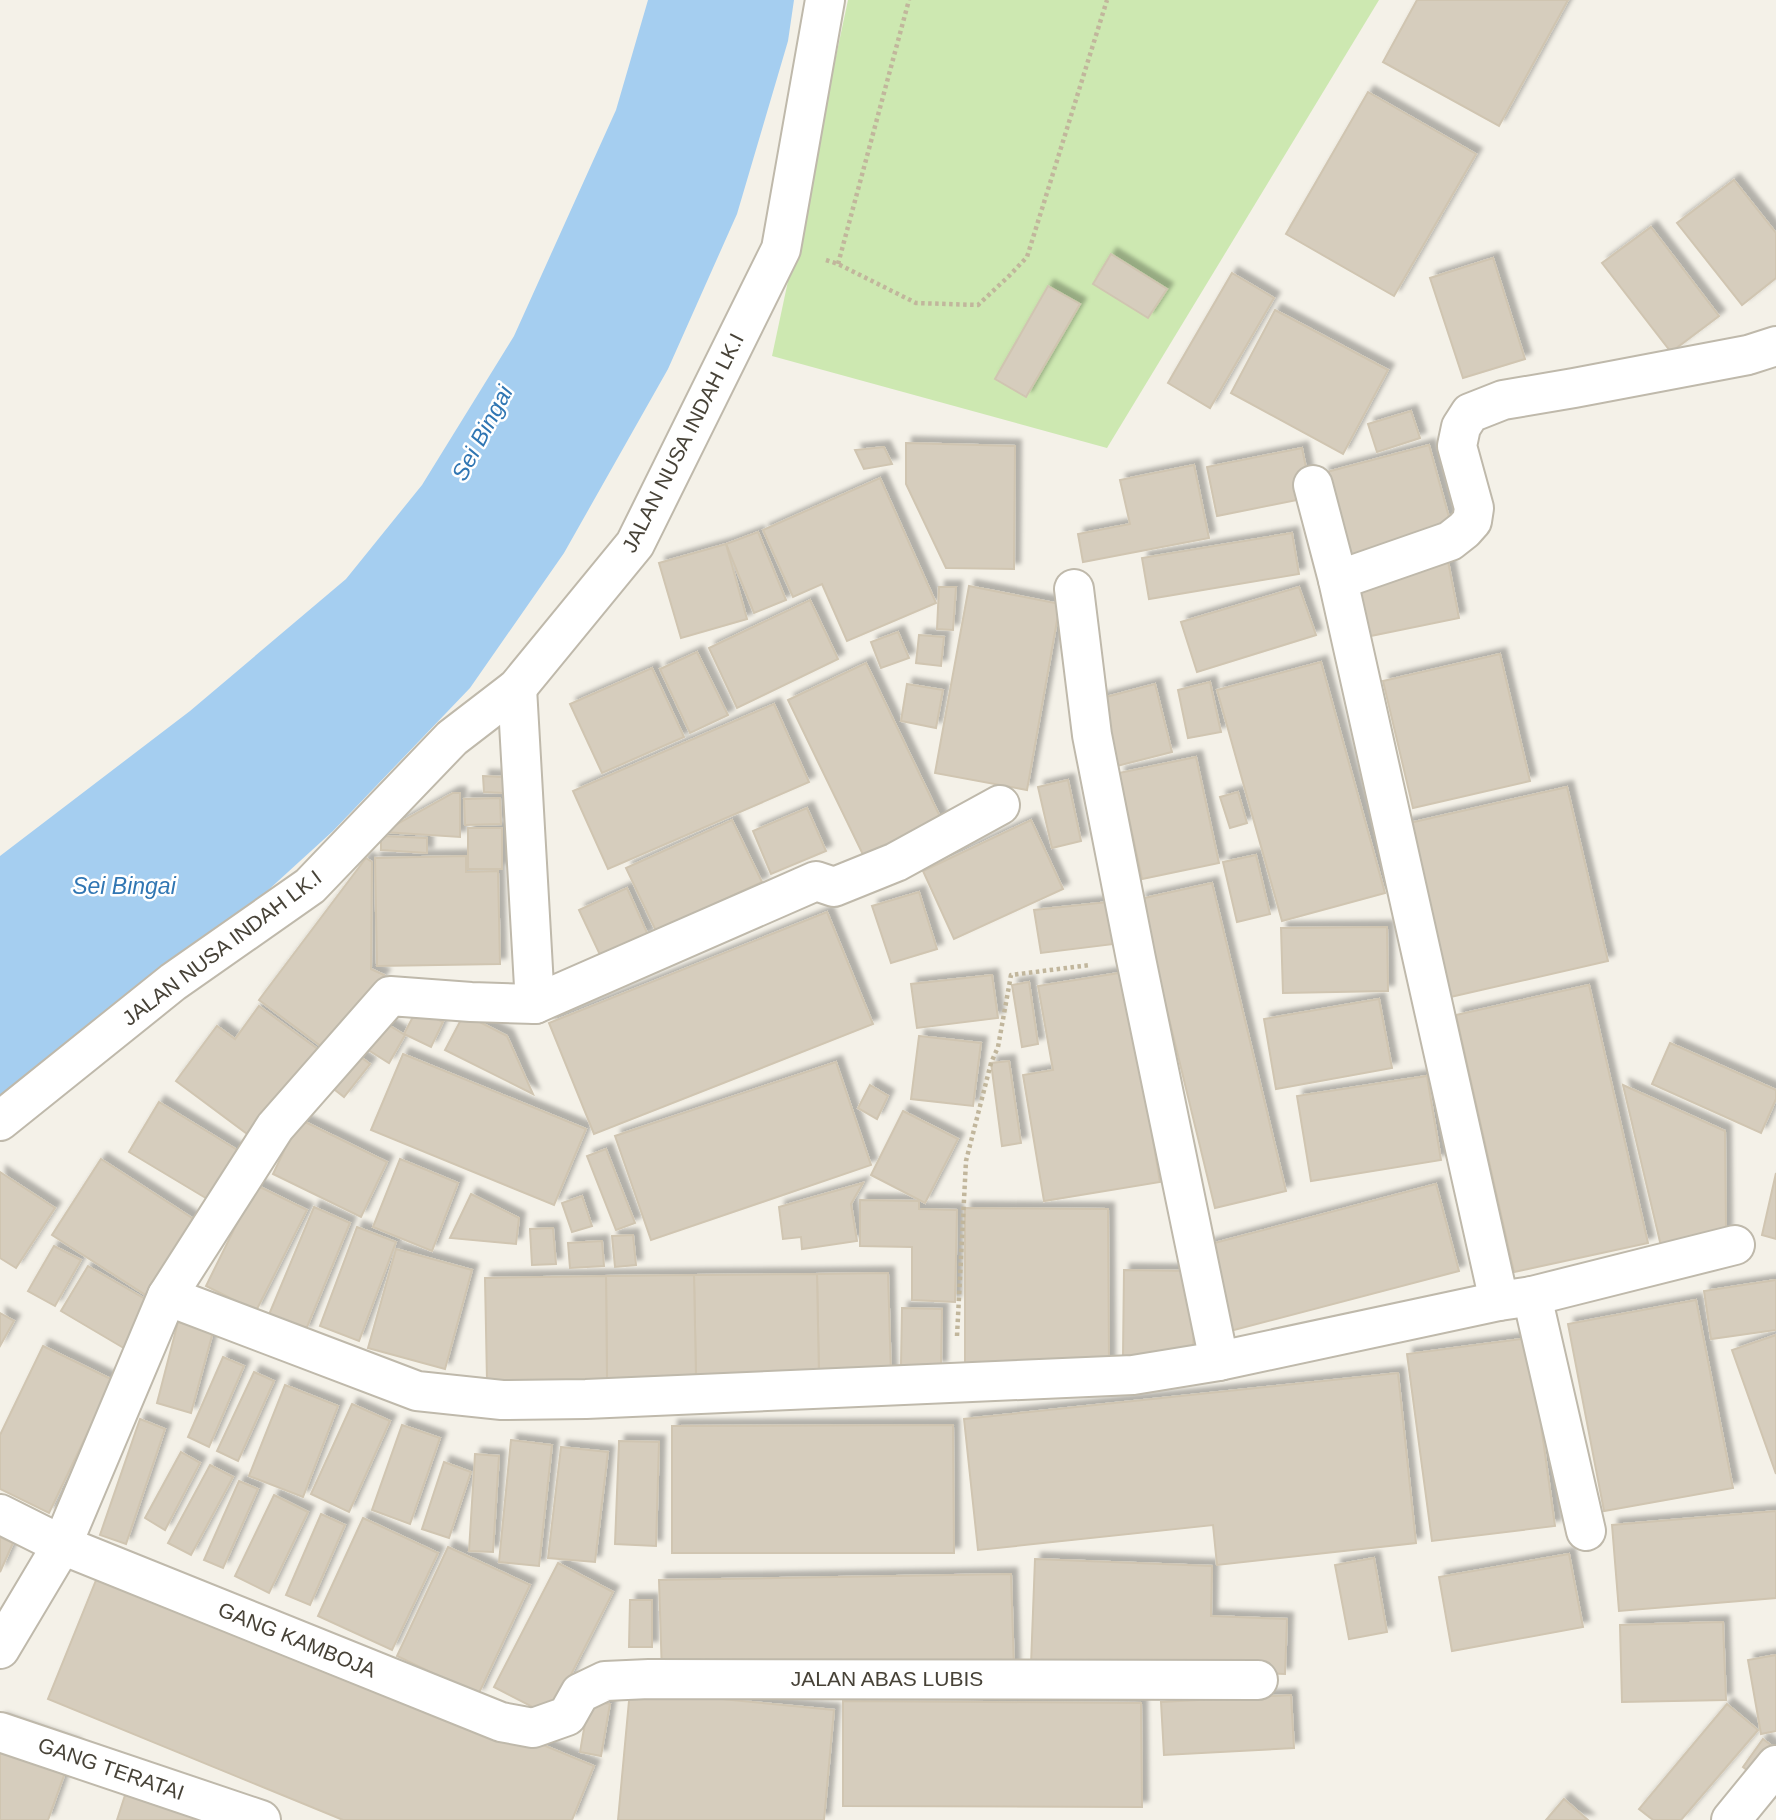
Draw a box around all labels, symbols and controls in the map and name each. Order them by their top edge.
street label: JALAN NUSA INDAH LK.I [617,329,748,556]
water label: Sei Bingai [446,380,518,485]
street label: JALAN NUSA INDAH LK.I [118,865,326,1030]
water label: Sei Bingai [72,873,177,899]
street label: GANG KAMBOJA [215,1597,379,1682]
street label: JALAN ABAS LUBIS [791,1667,983,1690]
street label: GANG TERATAI [35,1733,187,1804]

